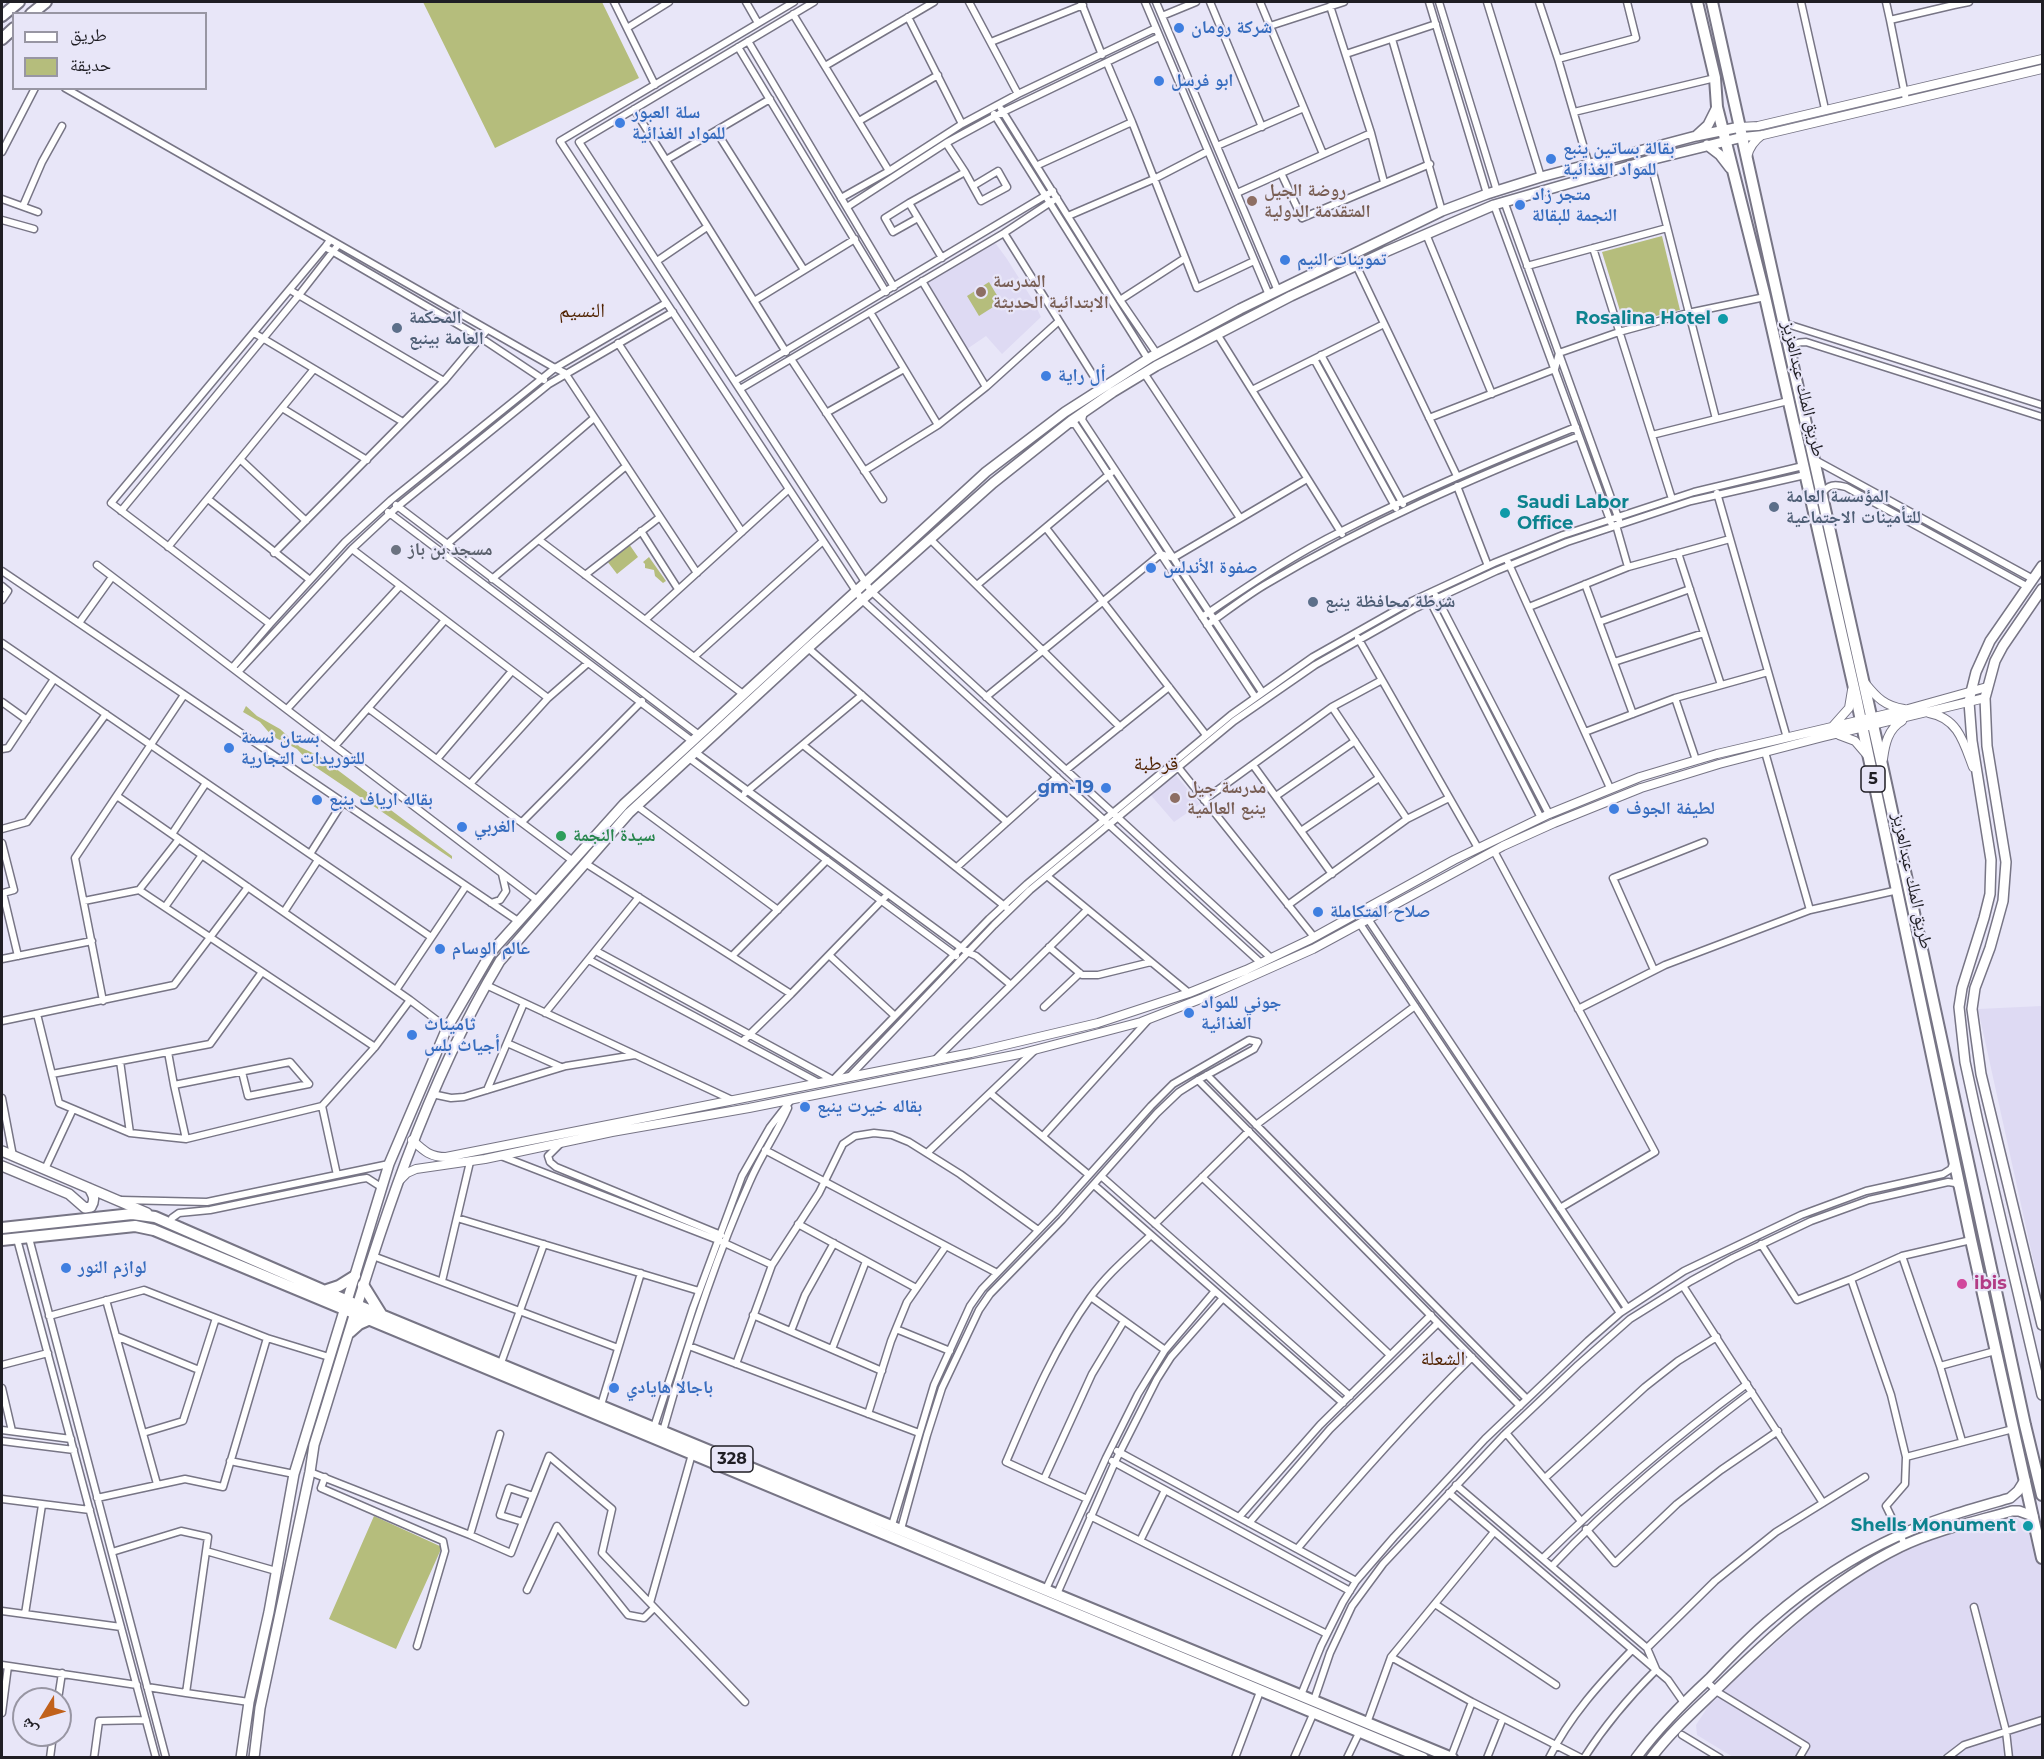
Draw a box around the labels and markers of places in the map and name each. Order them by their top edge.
place label: شركة رومان [1191,17,1272,39]
marker: شركة رومان [1172,21,1186,35]
place label: ابو فرسل [1171,70,1233,92]
marker: ابو فرسل [1152,74,1166,88]
place label: سلة العبور للمواد الغذائية [632,102,725,144]
marker: سلة العبور للمواد الغذائية [613,116,627,130]
place label: بقالة بساتين ينبع للمواد الغذائية [1563,138,1674,180]
marker: بقالة بساتين ينبع للمواد الغذائية [1544,152,1558,166]
place label: روضة الجيل المتقدمة الدولية [1264,180,1371,222]
place label: متجر زاد النجمة للبقالة [1532,184,1617,226]
marker: روضة الجيل المتقدمة الدولية [1245,194,1259,208]
marker: متجر زاد النجمة للبقالة [1513,198,1527,212]
place label: تموينات النيم [1297,249,1386,271]
marker: تموينات النيم [1278,253,1292,267]
place label: المدرسة الابتدائية الحديثة [993,271,1109,314]
marker: المدرسة الابتدائية الحديثة [974,285,988,299]
place label: المحكمة العامة بينبع [409,307,484,350]
place label: Rosalina Hotel [1575,308,1711,330]
marker: Rosalina Hotel [1716,312,1730,326]
marker: المحكمة العامة بينبع [390,321,404,335]
place label: أل راية [1058,365,1106,387]
marker: أل راية [1039,369,1053,383]
place label: المؤسسة العامة للتأمينات الاجتماعية [1786,486,1921,528]
place label: Saudi Labor Office [1517,492,1629,534]
marker: المؤسسة العامة للتأمينات الاجتماعية [1767,500,1781,514]
marker: Saudi Labor Office [1498,506,1512,520]
place label: مسجد بن باز [408,539,492,561]
marker: مسجد بن باز [389,543,403,557]
place label: صفوة الأندلس [1163,557,1257,579]
marker: صفوة الأندلس [1144,561,1158,575]
place label: شرطة محافظة ينبع [1325,591,1455,613]
marker: شرطة محافظة ينبع [1306,595,1320,609]
place label: بستان نسمة للتوريدات التجارية [241,727,365,770]
marker: بستان نسمة للتوريدات التجارية [222,741,236,755]
place label: gm-19 [1037,777,1094,799]
place label: مدرسة جيل ينبع العالمية [1187,777,1266,820]
marker: gm-19 [1099,781,1113,795]
place label: بقاله ارياف ينبع [329,789,433,811]
marker: مدرسة جيل ينبع العالمية [1168,791,1182,805]
marker: بقاله ارياف ينبع [310,793,324,807]
place label: لطيفة الجوف [1626,798,1715,820]
marker: لطيفة الجوف [1607,802,1621,816]
place label: الغربي [474,816,516,838]
marker: الغربي [455,820,469,834]
place label: سيدة النجمة [573,825,655,847]
marker: سيدة النجمة [554,829,568,843]
place label: صلاح المتكاملة [1330,901,1430,923]
marker: صلاح المتكاملة [1311,905,1325,919]
place label: عالم الوسام [452,938,530,960]
marker: عالم الوسام [433,942,447,956]
place label: جوني للمواد الغذائية [1201,992,1281,1034]
marker: جوني للمواد الغذائية [1182,1006,1196,1020]
place label: ثاميناث أجياث بلس [424,1014,500,1056]
marker: ثاميناث أجياث بلس [405,1028,419,1042]
place label: بقاله خيرت ينبع [817,1096,922,1118]
marker: بقاله خيرت ينبع [798,1100,812,1114]
place label: لوازم النور [78,1257,147,1279]
marker: لوازم النور [59,1261,73,1275]
place label: ibis [1974,1273,2007,1295]
marker: ibis [1955,1277,1969,1291]
place label: باجالا هايادي [626,1377,713,1399]
marker: باجالا هايادي [607,1381,621,1395]
place label: Shells Monument [1851,1515,2016,1537]
marker: Shells Monument [2021,1519,2035,1533]

